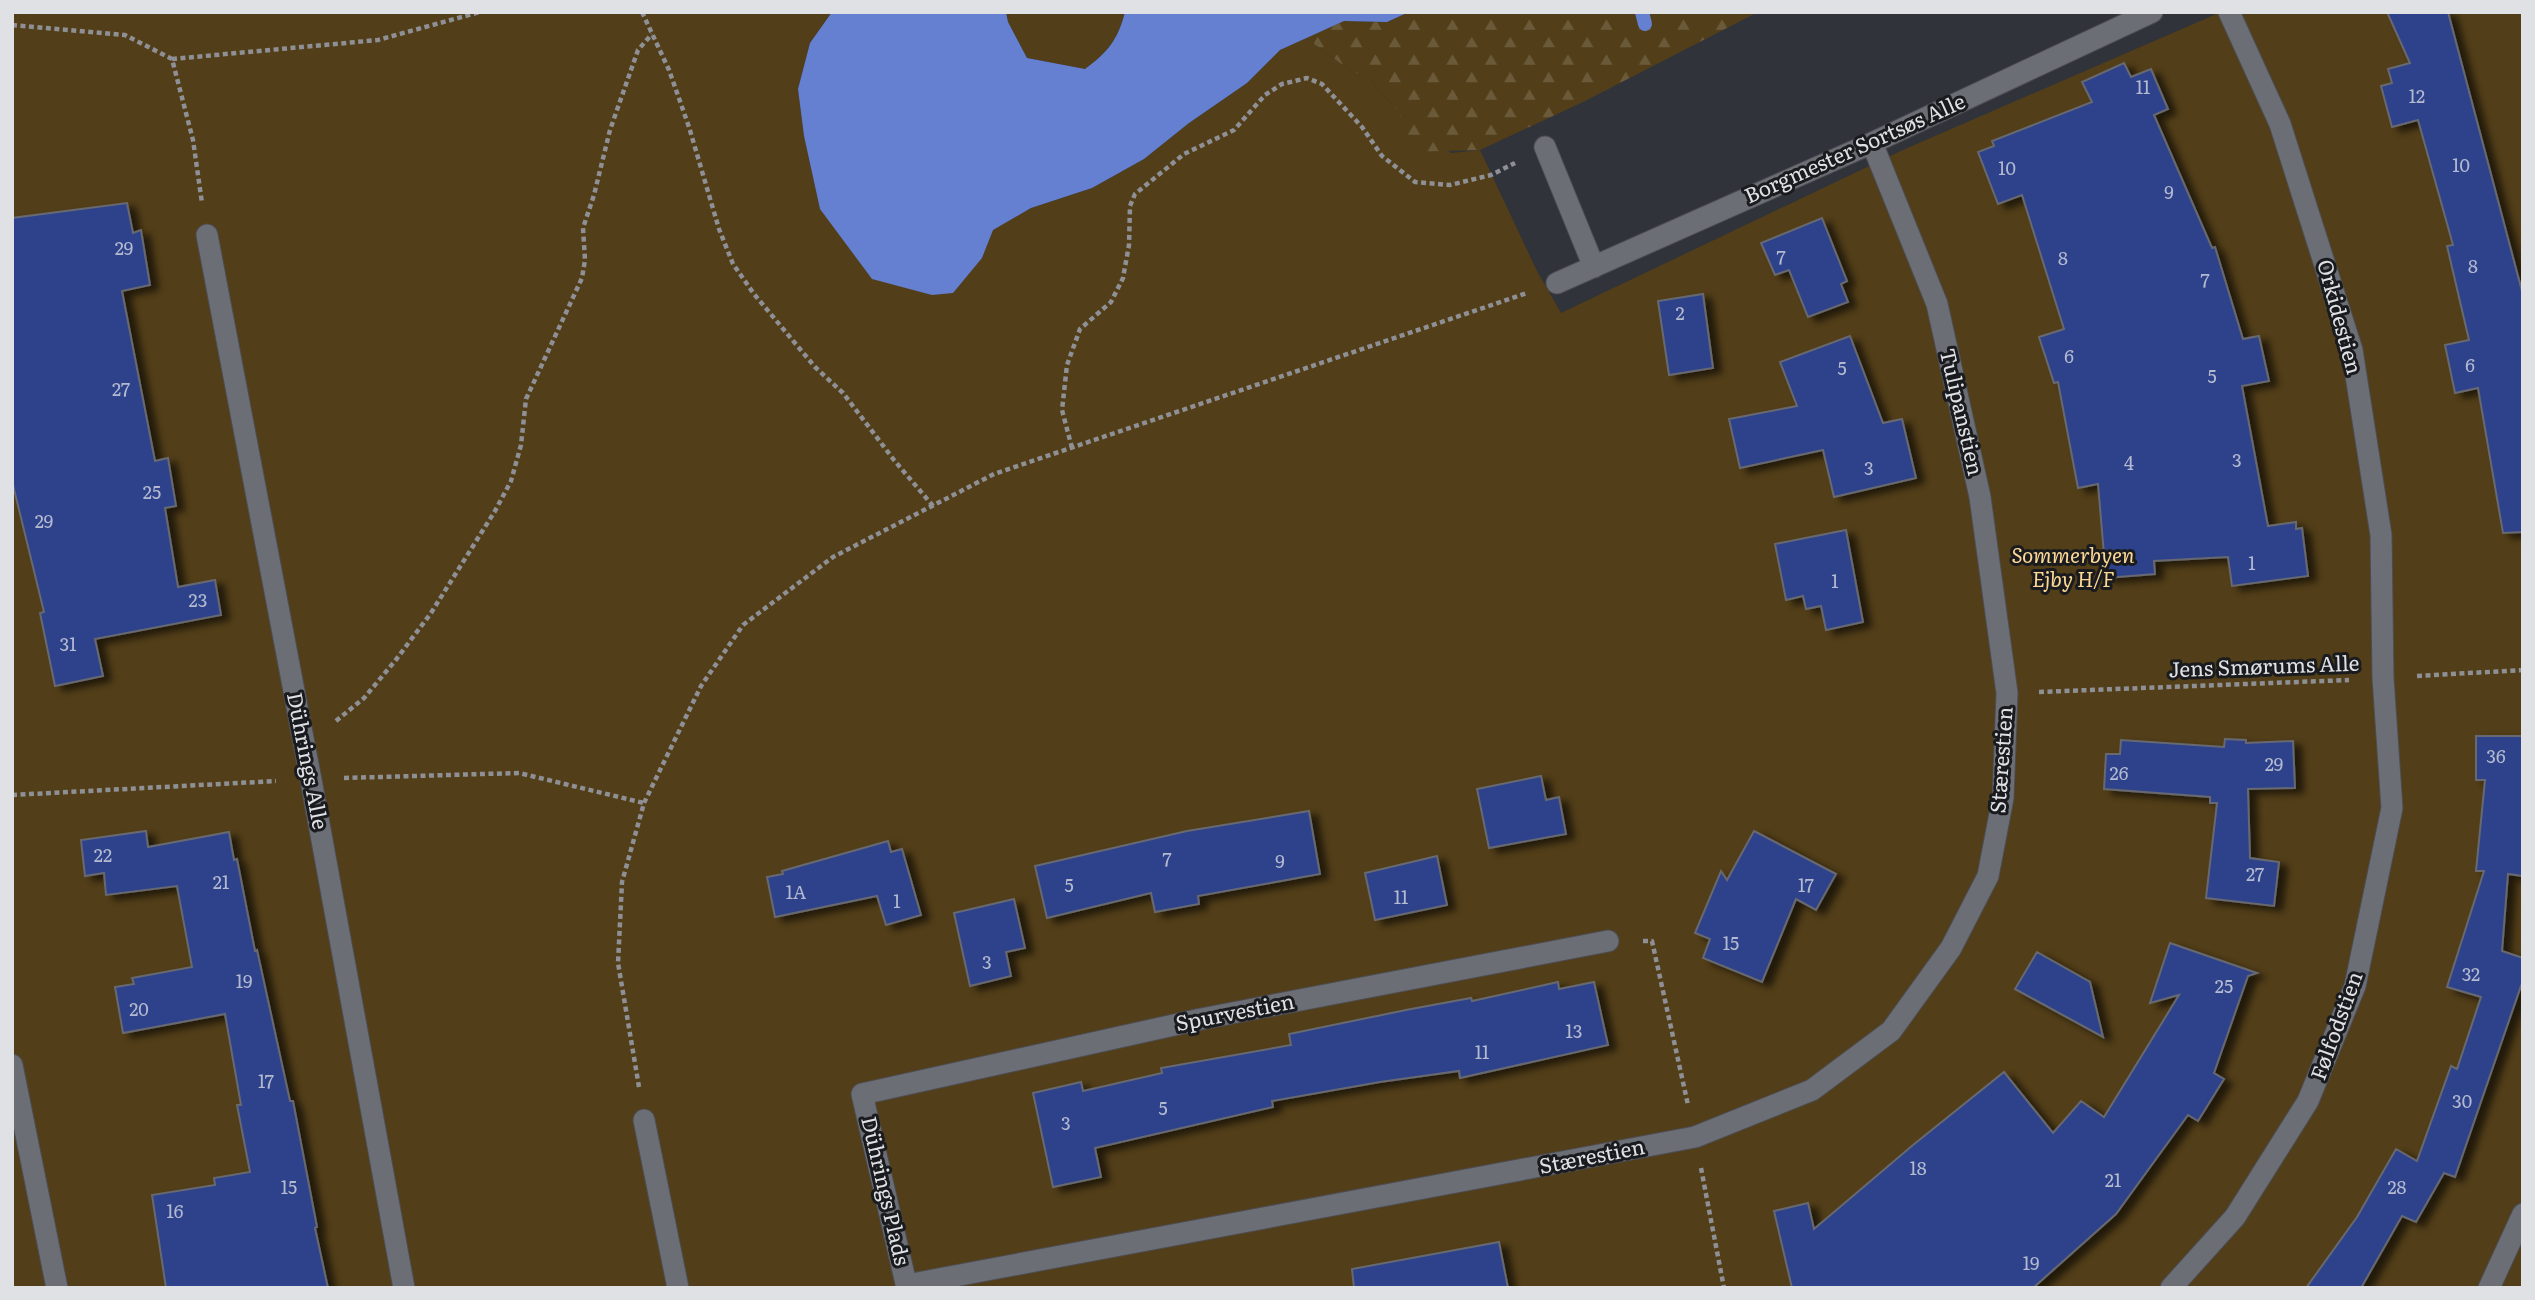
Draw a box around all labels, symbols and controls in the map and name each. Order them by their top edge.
house number: 11 [2136,73,2150,100]
house number: 12 [2409,82,2425,109]
street label: Borgmester Sortsøs Alle [1739,84,1970,209]
house number: 10 [2452,151,2470,178]
house number: 10 [1998,154,2016,181]
house number: 9 [2164,178,2174,205]
house number: 29 [115,234,133,261]
house number: 7 [1776,243,1786,270]
house number: 8 [2058,244,2068,271]
house number: 8 [2468,252,2478,279]
street label: Orkidestien [2311,255,2372,377]
house number: 7 [2200,266,2210,293]
house number: 2 [1675,299,1685,326]
house number: 6 [2064,342,2074,369]
street label: Tulipanstien [1934,345,1993,478]
house number: 6 [2465,351,2475,378]
house number: 5 [1837,354,1847,381]
house number: 5 [2207,362,2217,389]
house number: 27 [112,375,130,402]
house number: 3 [2232,446,2242,473]
house number: 4 [2124,449,2134,476]
house number: 3 [1864,454,1874,481]
house number: 25 [143,478,161,505]
house number: 29 [35,507,53,534]
park label: Sommerbyen Ejby H/F [2012,538,2135,593]
house number: 1 [2248,549,2256,576]
house number: 1 [1831,567,1839,594]
house number: 23 [189,586,207,613]
house number: 31 [59,630,77,657]
street label: Jens Smørums Alle [2168,646,2360,683]
street label: Dührings Alle [281,689,338,832]
street label: Stærestien [1980,705,2019,814]
house number: 36 [2486,742,2506,769]
house number: 29 [2265,750,2283,777]
house number: 26 [2110,759,2129,786]
house number: 22 [94,841,112,868]
house number: 7 [1162,845,1172,872]
house number: 9 [1275,847,1285,874]
house number: 27 [2246,860,2264,887]
house number: 21 [213,868,229,895]
house number: 5 [1064,871,1074,898]
house number: 17 [1798,871,1814,898]
house number: 1A [786,878,806,905]
house number: 11 [1394,883,1408,910]
house number: 1 [893,887,901,914]
house number: 15 [1723,929,1739,956]
house number: 3 [982,948,992,975]
house number: 32 [2462,960,2480,987]
street label: Følfodstien [2301,966,2369,1084]
house number: 19 [236,967,252,994]
house number: 25 [2215,972,2233,999]
street label: Spurvestien [1172,984,1297,1037]
house number: 20 [129,995,149,1022]
house number: 13 [1565,1017,1583,1044]
house number: 11 [1475,1038,1489,1065]
house number: 17 [258,1067,274,1094]
house number: 30 [2452,1087,2472,1114]
house number: 5 [1158,1094,1168,1121]
house number: 3 [1061,1109,1071,1136]
street label: Dührings Plads [855,1113,920,1268]
street label: Stærestien [1536,1129,1647,1180]
house number: 18 [1909,1154,1927,1181]
house number: 21 [2105,1166,2121,1193]
house number: 15 [281,1173,297,1200]
house number: 28 [2387,1173,2407,1200]
house number: 16 [167,1197,184,1224]
house number: 19 [2023,1249,2039,1276]

